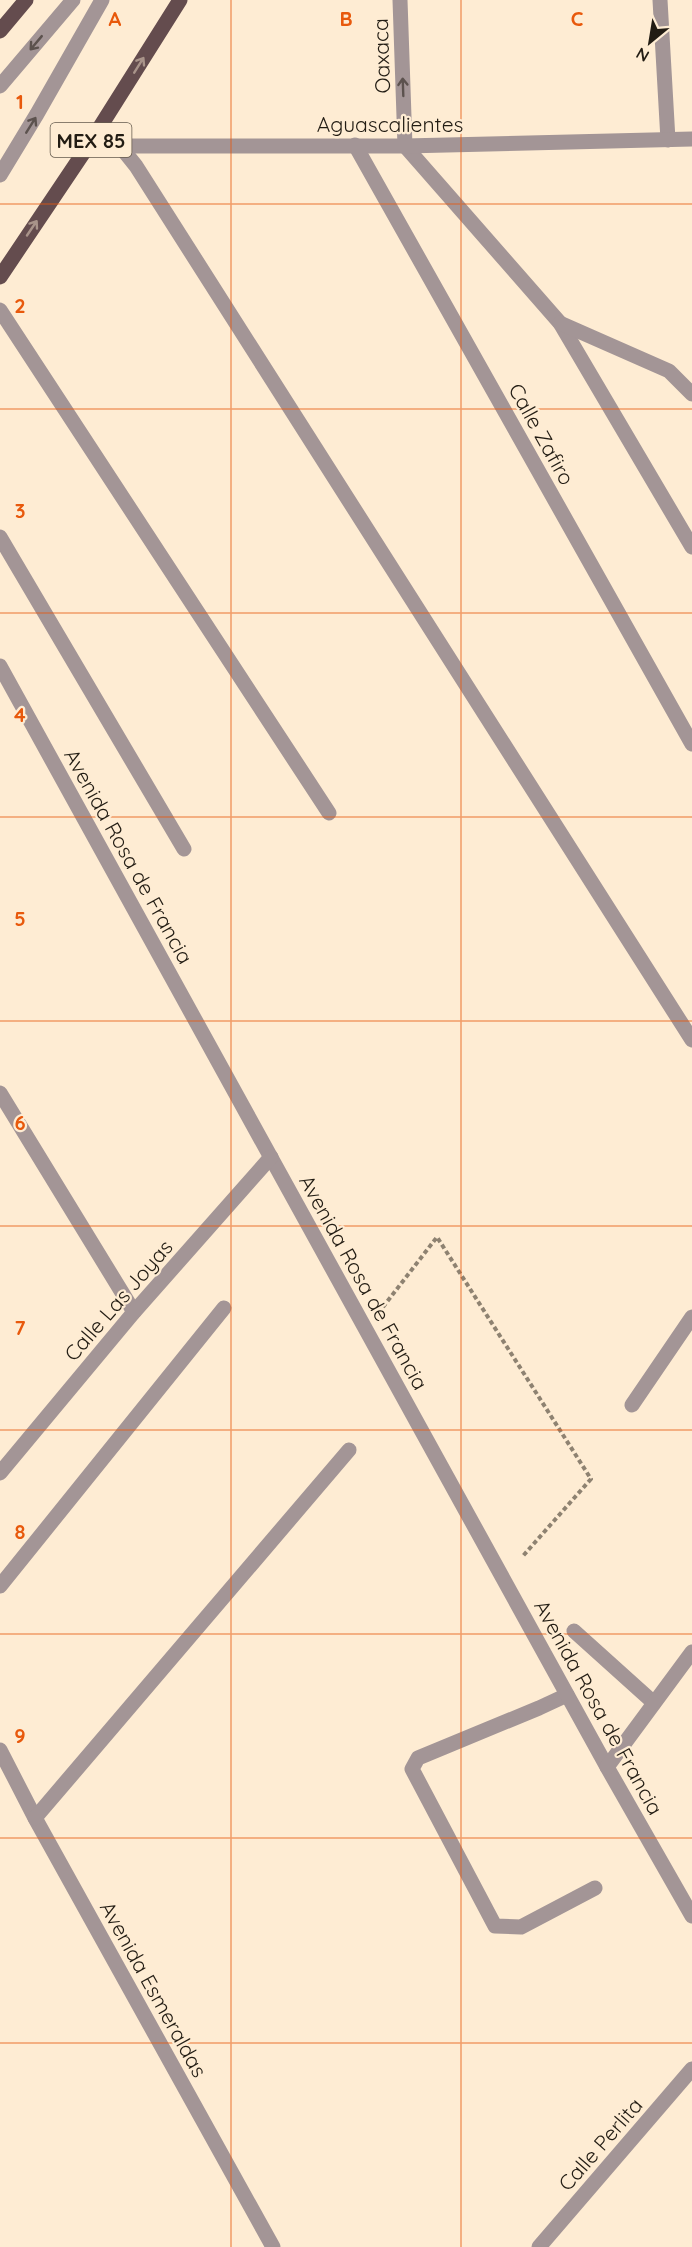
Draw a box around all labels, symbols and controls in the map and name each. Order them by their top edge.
text: A [109,6,122,31]
text: B [339,6,353,31]
text: C [571,6,584,31]
north arrow [620,12,680,72]
street label: Oaxaca [367,18,395,94]
one-way arrow [29,35,43,50]
text: N [632,43,653,67]
one-way arrow [133,57,145,74]
one-way arrow [397,78,409,98]
text: 1 [16,89,24,114]
street label: Aguascalientes [317,111,463,137]
one-way arrow [25,117,37,134]
road number: MEX 85 [50,123,132,157]
one-way arrow [26,220,39,237]
text: 2 [14,293,26,318]
street label: Calle Zafiro [503,379,581,489]
text: 3 [15,498,25,523]
text: 4 [14,702,26,727]
street label: Avenida Rosa de Francia [59,744,199,968]
text: 5 [14,906,26,931]
text: 6 [14,1110,26,1135]
street label: Avenida Rosa de Francia [294,1170,434,1394]
street label: Calle Las Joyas [58,1234,178,1366]
text: 7 [15,1315,26,1340]
text: 8 [15,1519,26,1544]
street label: Avenida Rosa de Francia [529,1595,669,1819]
text: 9 [14,1723,26,1748]
street label: Avenida Esmeraldas [95,1897,213,2081]
street label: Calle Perlita [552,2092,648,2196]

